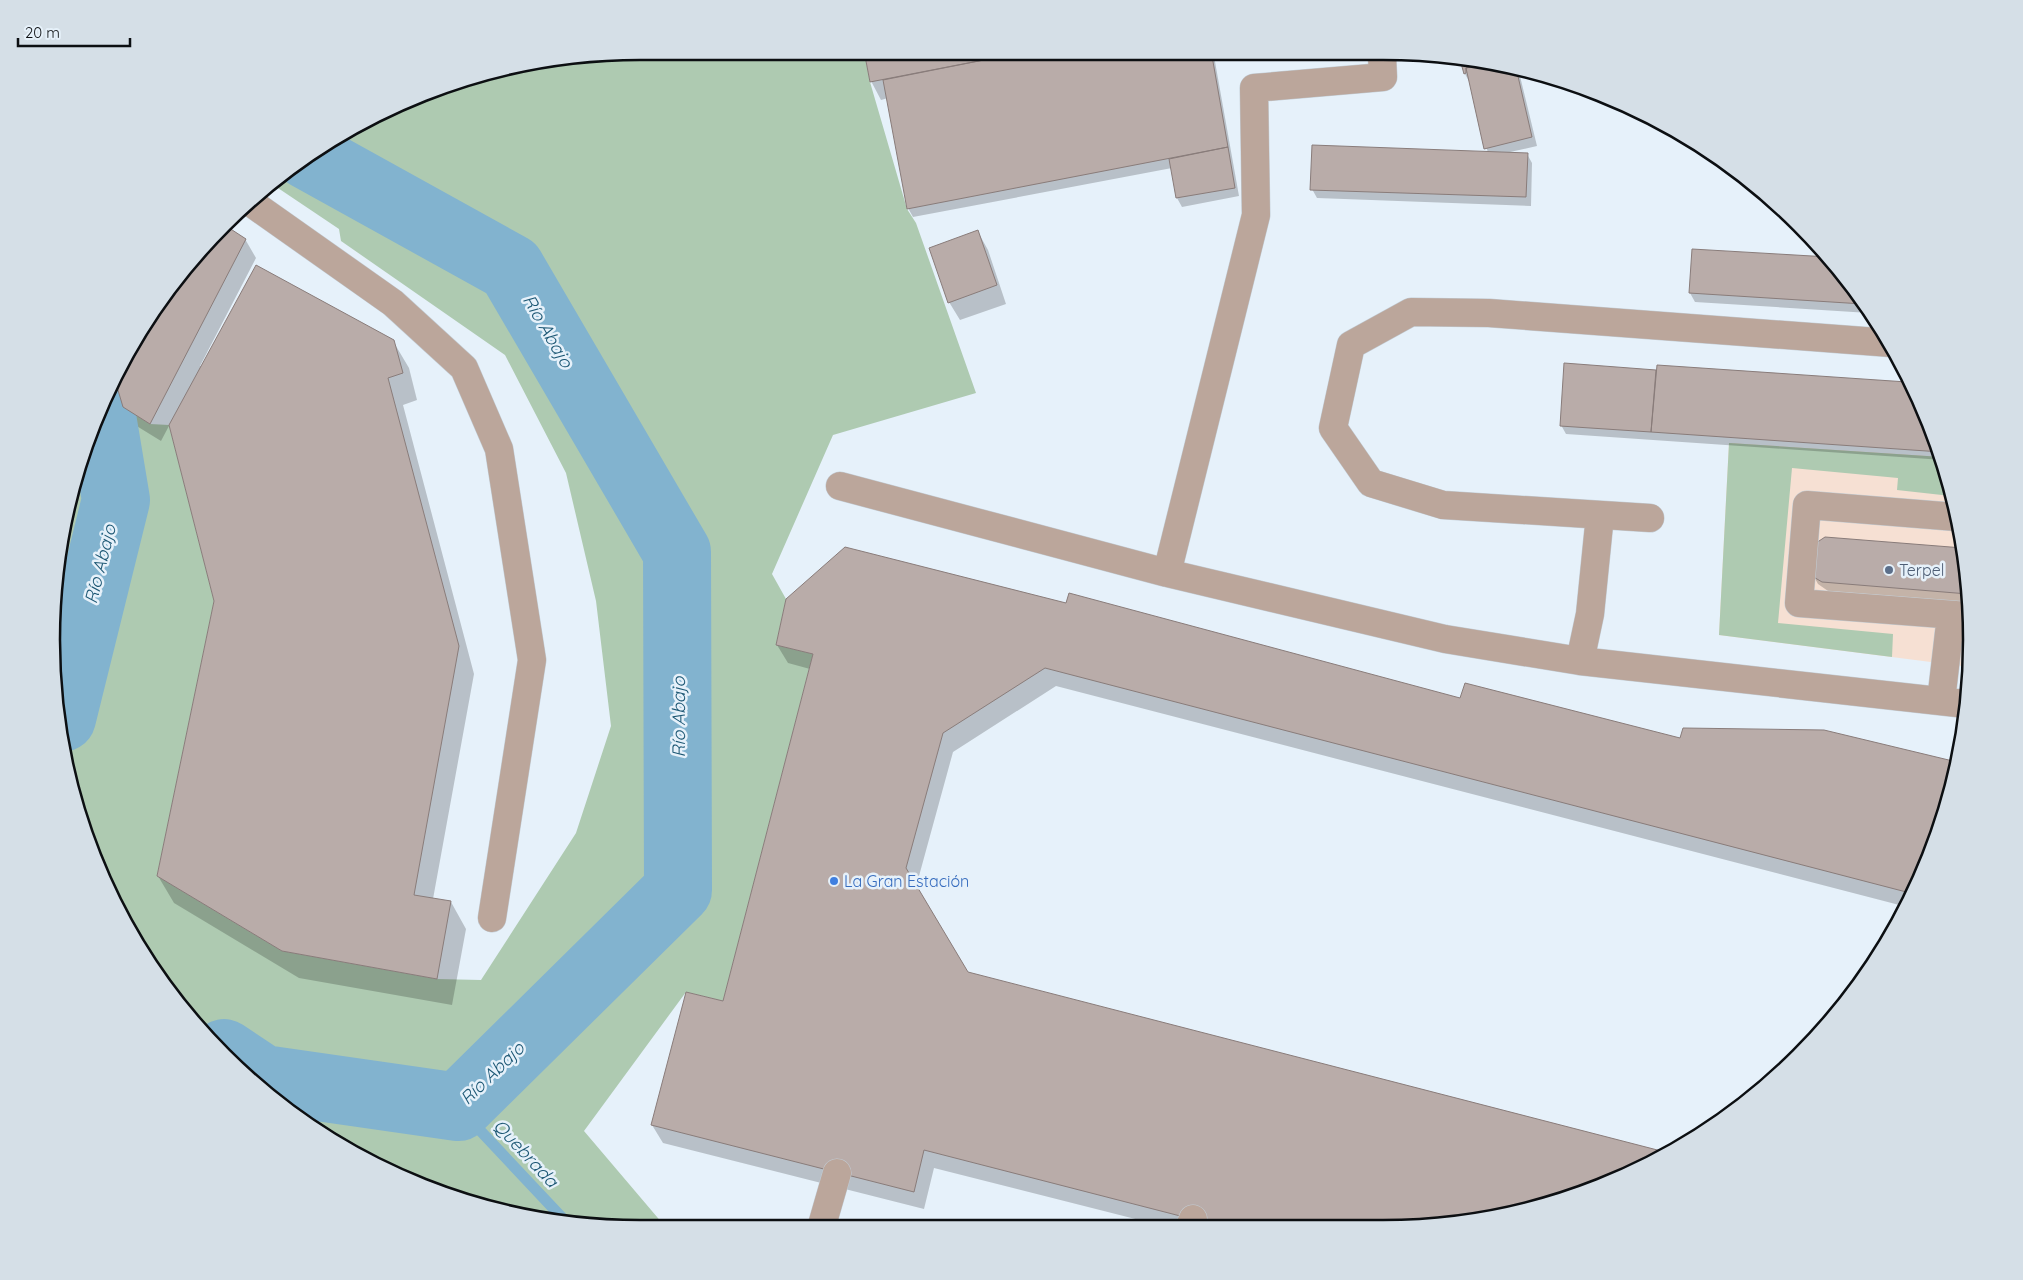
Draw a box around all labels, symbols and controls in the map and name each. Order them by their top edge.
scale bar [18,15,130,47]
text: 20 m [25,23,60,42]
water label: Río Abajo [518,290,579,373]
water label: Río Abajo [79,521,121,606]
place label: Terpel [1899,560,1944,580]
marker: Terpel [1883,564,1895,576]
water label: Río Abajo [667,675,690,757]
place label: La Gran Estación [844,871,969,891]
marker: La Gran Estación [828,875,840,887]
water label: Río Abajo [455,1036,530,1109]
water label: Quebrada [489,1114,564,1193]

